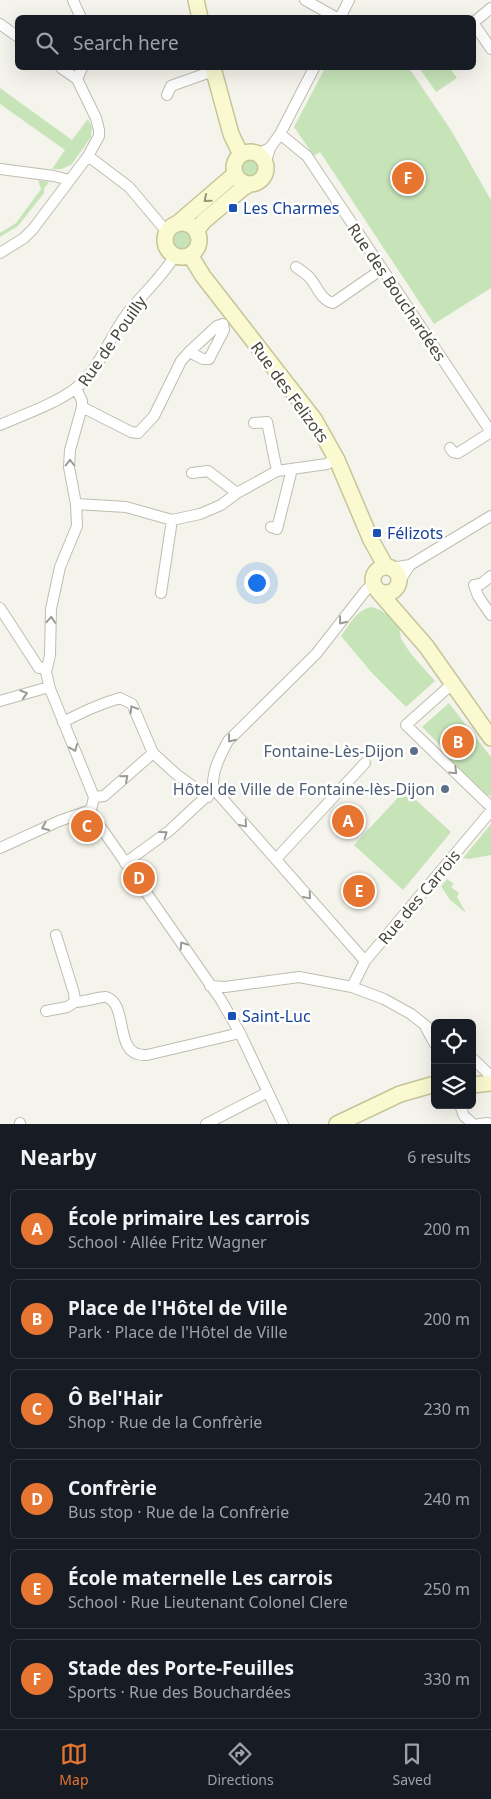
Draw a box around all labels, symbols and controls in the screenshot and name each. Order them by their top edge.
search box [15,15,476,70]
icon: search [33,29,61,57]
text: Search here [73,30,179,56]
pin: F [392,159,424,197]
one-way arrow [204,194,213,202]
place label: Les Charmes [243,197,339,219]
marker: Les Charmes [227,202,239,214]
street label: Rue des Bouchardées [343,219,451,365]
street label: Rue de Pouilly [73,291,152,391]
street label: Rue des Felizots [246,337,334,447]
one-way arrow [65,458,75,466]
place label: Félizots [387,522,443,544]
marker: Félizots [371,527,383,539]
your location [244,570,270,596]
one-way arrow [339,615,347,624]
one-way arrow [45,616,56,624]
one-way arrow [20,690,28,700]
one-way arrow [129,706,139,715]
pin: B [442,723,474,761]
one-way arrow [228,733,236,742]
place label: Fontaine-Lès-Dijon [263,740,404,762]
one-way arrow [68,743,78,752]
marker: Fontaine-Lès-Dijon [408,745,420,757]
one-way arrow [448,765,457,774]
one-way arrow [119,775,128,784]
place label: Hôtel de Ville de Fontaine-lès-Dijon [173,778,435,800]
marker: Hôtel de Ville de Fontaine-lès-Dijon [439,783,451,795]
pin: A [332,802,364,840]
pin: C [71,807,103,845]
one-way arrow [239,818,248,827]
one-way arrow [41,821,50,832]
one-way arrow [158,831,168,840]
street label: Rue des Carrois [373,845,465,949]
pin: D [123,859,155,897]
pin: E [343,872,375,910]
one-way arrow [302,890,311,899]
one-way arrow [179,942,189,951]
place label: Saint-Luc [242,1005,311,1027]
marker: Saint-Luc [226,1010,238,1022]
map controls [431,1019,476,1109]
button: locate [431,1019,476,1064]
button: layers [431,1064,476,1109]
text: Nearby [20,1143,96,1171]
text: 6 results [407,1146,471,1168]
text: École primaire Les carrois [68,1205,310,1231]
text: A [31,1218,43,1240]
text: 200 m [423,1218,470,1240]
text: School · Allée Fritz Wagner [68,1231,267,1253]
text: Place de l'Hôtel de Ville [68,1295,288,1321]
text: B [32,1308,42,1330]
text: 200 m [423,1308,470,1330]
text: Park · Place de l'Hôtel de Ville [68,1321,287,1343]
text: Ô Bel'Hair [68,1385,163,1411]
text: C [32,1398,42,1420]
text: 230 m [423,1398,470,1420]
text: Shop · Rue de la Confrèrie [68,1411,262,1433]
text: Confrèrie [68,1475,157,1501]
text: D [31,1488,43,1510]
text: 240 m [423,1488,470,1510]
text: Bus stop · Rue de la Confrèrie [68,1501,289,1523]
text: École maternelle Les carrois [68,1565,333,1591]
text: E [33,1578,41,1600]
text: 250 m [423,1578,470,1600]
text: School · Rue Lieutenant Colonel Clere [68,1591,348,1613]
text: Stade des Porte-Feuilles [68,1655,294,1681]
text: F [33,1668,41,1690]
text: 330 m [423,1668,470,1690]
text: Sports · Rue des Bouchardées [68,1681,291,1703]
tab: Map [59,1740,89,1789]
tab: Directions [207,1740,274,1789]
tab: Saved [392,1740,432,1789]

